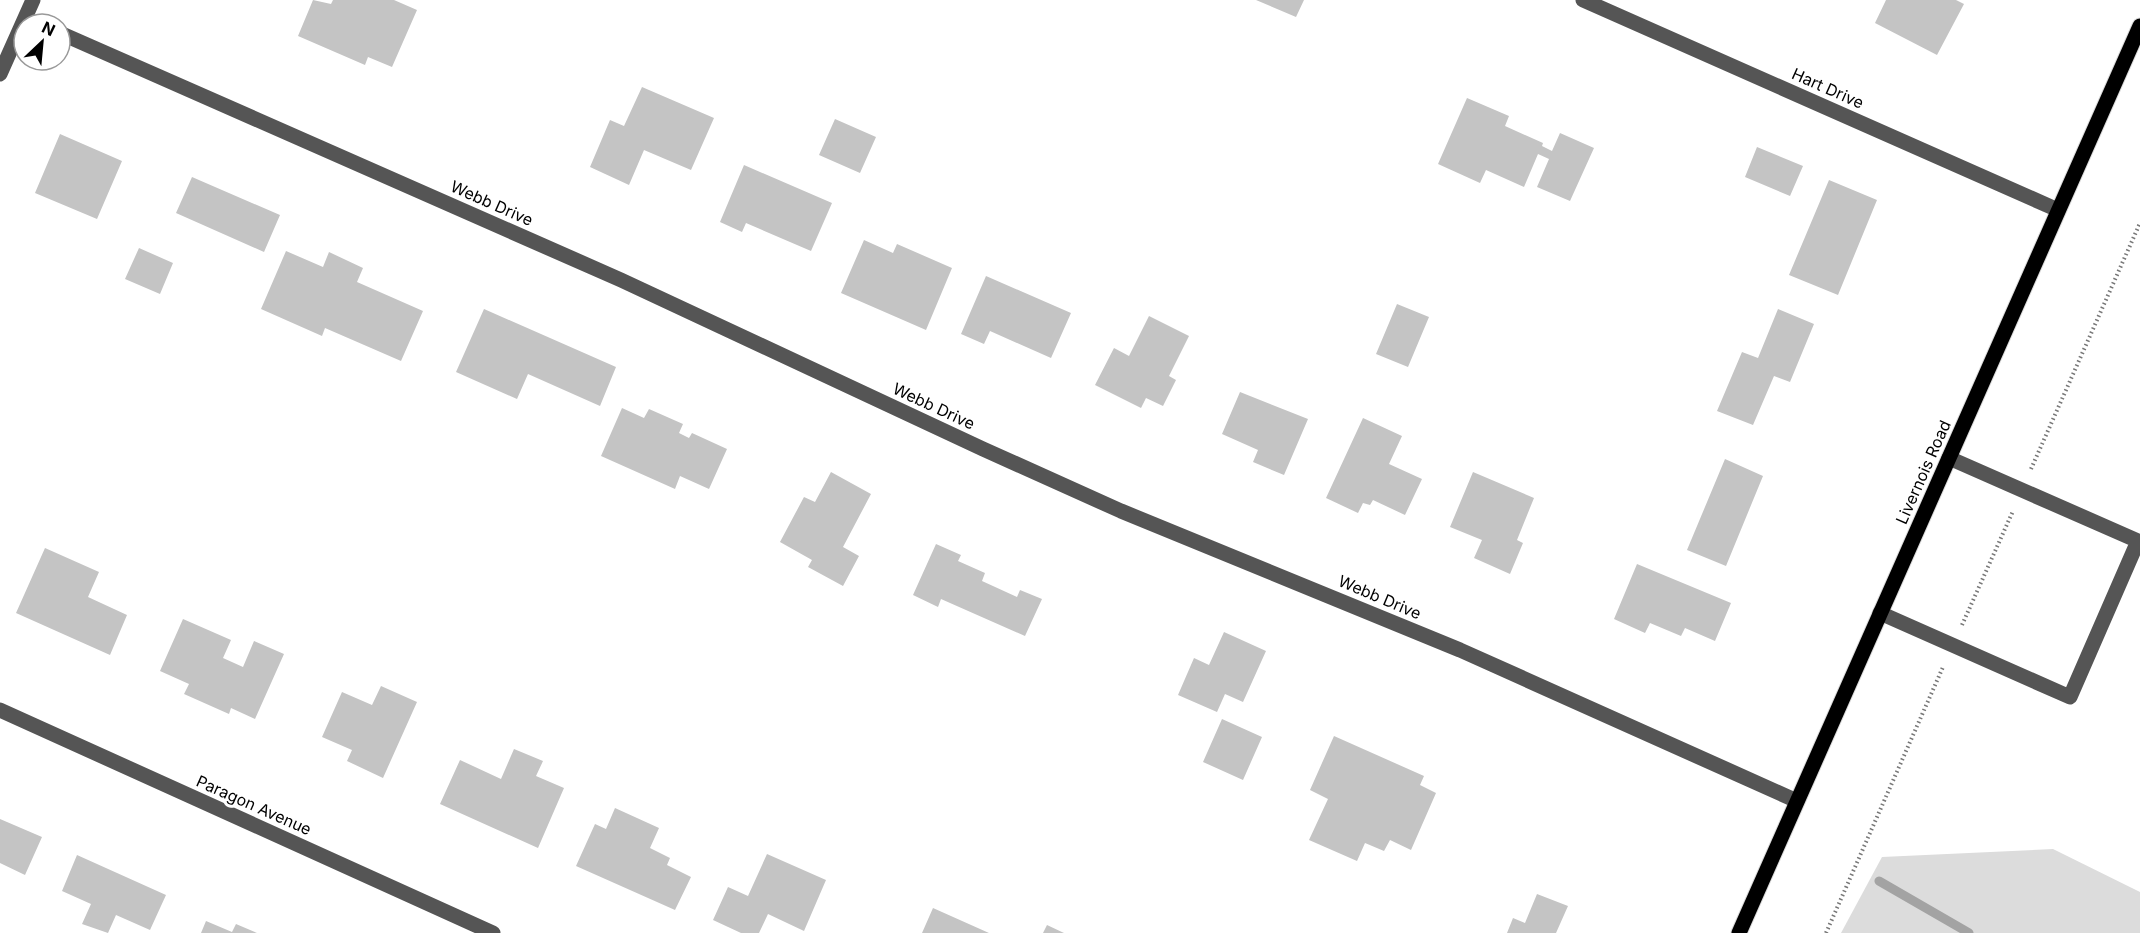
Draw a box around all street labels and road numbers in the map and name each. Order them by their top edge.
street label: Hart Drive [1789,63,1867,113]
street label: Webb Drive [448,176,536,230]
street label: Webb Drive [890,378,978,434]
street label: Livernois Road [1891,417,1955,527]
street label: Webb Drive [1336,571,1424,623]
street label: Paragon Avenue [193,771,315,839]

